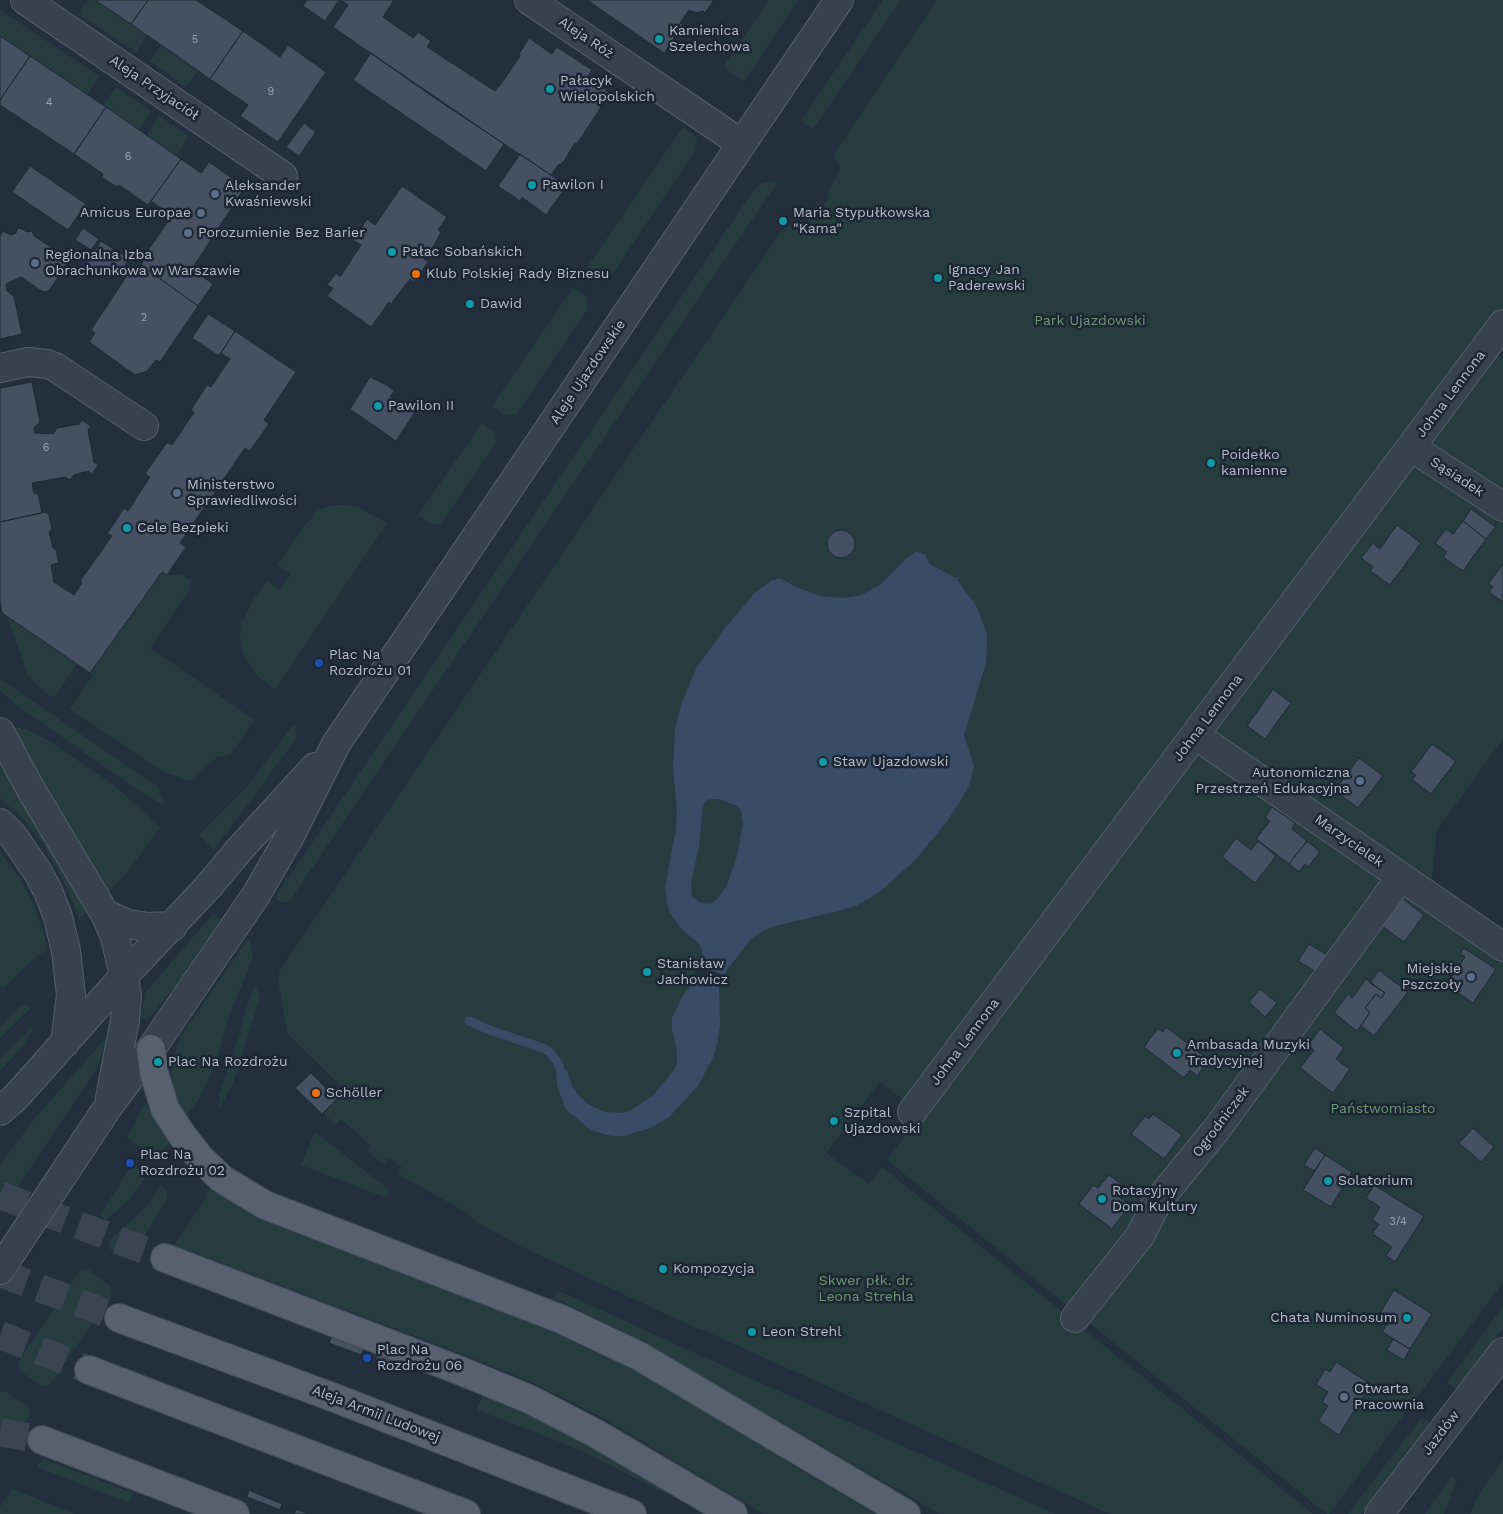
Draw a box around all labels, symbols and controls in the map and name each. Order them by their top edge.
street label: Aleja Róż [555,13,617,63]
place label: Kamienica Szelechowa [669,23,750,56]
house number: 5 [192,33,198,47]
marker: Kamienica Szelechowa [653,33,665,45]
street label: Aleja Przyjaciół [106,52,202,124]
place label: Pałacyk Wielopolskich [560,73,655,105]
marker: Pałacyk Wielopolskich [544,83,556,95]
house number: 9 [268,85,274,99]
house number: 4 [46,96,52,110]
house number: 6 [125,150,131,164]
place label: Pawilon I [542,177,604,193]
place label: Aleksander Kwaśniewski [225,178,311,210]
marker: Pawilon I [526,179,538,191]
marker: Aleksander Kwaśniewski [209,188,221,200]
place label: Amicus Europae [80,205,191,221]
place label: Maria Stypułkowska "Kama" [793,205,930,238]
marker: Amicus Europae [195,207,207,219]
marker: Maria Stypułkowska "Kama" [777,215,789,227]
place label: Porozumienie Bez Barier [198,225,365,241]
marker: Porozumienie Bez Barier [182,227,194,239]
place label: Pałac Sobańskich [402,244,522,260]
marker: Pałac Sobańskich [386,246,398,258]
place label: Regionalna Izba Obrachunkowa w Warszawie [45,247,240,280]
marker: Regionalna Izba Obrachunkowa w Warszawie [29,257,41,269]
place label: Ignacy Jan Paderewski [948,262,1025,294]
place label: Klub Polskiej Rady Biznesu [426,266,609,282]
marker: Klub Polskiej Rady Biznesu [410,268,422,280]
marker: Ignacy Jan Paderewski [932,272,944,284]
place label: Dawid [480,296,522,312]
marker: Dawid [464,298,476,310]
house number: 2 [141,311,147,325]
park label: Park Ujazdowski [1034,313,1146,329]
street label: Aleje Ujazdowskie [547,316,629,428]
street label: Johna Lennona [1413,347,1489,441]
place label: Pawilon II [388,398,454,414]
marker: Pawilon II [372,400,384,412]
house number: 6 [43,441,49,455]
place label: Poidełko kamienne [1221,447,1287,480]
street label: Sąsiadek [1427,453,1487,501]
marker: Poidełko kamienne [1205,457,1217,469]
place label: Ministerstwo Sprawiedliwości [187,477,297,510]
marker: Ministerstwo Sprawiedliwości [171,487,183,499]
place label: Cele Bezpieki [137,520,229,536]
marker: Cele Bezpieki [121,522,133,534]
place label: Plac Na Rozdrożu 01 [329,647,411,680]
marker: Plac Na Rozdrożu 01 [313,657,325,669]
street label: Johna Lennona [1170,671,1246,765]
place label: Staw Ujazdowski [833,754,948,770]
marker: Staw Ujazdowski [817,756,829,768]
place label: Autonomiczna Przestrzeń Edukacyjna [1196,765,1350,798]
marker: Autonomiczna Przestrzeń Edukacyjna [1354,775,1366,787]
street label: Marzycielek [1311,811,1387,871]
place label: Stanisław Jachowicz [657,956,728,989]
place label: Miejskie Pszczoły [1402,961,1461,994]
marker: Stanisław Jachowicz [641,966,653,978]
marker: Miejskie Pszczoły [1465,971,1477,983]
street label: Johna Lennona [927,995,1003,1089]
place label: Ambasada Muzyki Tradycyjnej [1187,1037,1310,1070]
marker: Ambasada Muzyki Tradycyjnej [1171,1047,1183,1059]
place label: Plac Na Rozdrożu [168,1054,288,1070]
marker: Plac Na Rozdrożu [152,1056,164,1068]
street label: Ogrodniczek [1189,1083,1253,1161]
place label: Schöller [326,1085,382,1101]
marker: Schöller [310,1087,322,1099]
park label: Państwomiasto [1331,1101,1435,1117]
place label: Szpital Ujazdowski [844,1105,920,1138]
marker: Szpital Ujazdowski [828,1115,840,1127]
place label: Plac Na Rozdrożu 02 [140,1147,225,1180]
marker: Plac Na Rozdrożu 02 [124,1157,136,1169]
place label: Solatorium [1338,1173,1413,1189]
marker: Solatorium [1322,1175,1334,1187]
place label: Rotacyjny Dom Kultury [1112,1183,1198,1216]
marker: Rotacyjny Dom Kultury [1096,1193,1108,1205]
house number: 3/4 [1389,1215,1407,1229]
place label: Kompozycja [673,1261,755,1277]
marker: Kompozycja [657,1263,669,1275]
park label: Skwer płk. dr. Leona Strehla [818,1273,914,1305]
place label: Chata Numinosum [1270,1310,1397,1326]
marker: Chata Numinosum [1401,1312,1413,1324]
place label: Leon Strehl [762,1324,841,1340]
marker: Leon Strehl [746,1326,758,1338]
place label: Plac Na Rozdrożu 06 [377,1342,462,1374]
marker: Plac Na Rozdrożu 06 [361,1352,373,1364]
place label: Otwarta Pracownia [1354,1381,1424,1414]
street label: Aleja Armii Ludowej [310,1382,442,1446]
marker: Otwarta Pracownia [1338,1391,1350,1403]
street label: Jazdów [1419,1407,1463,1459]

